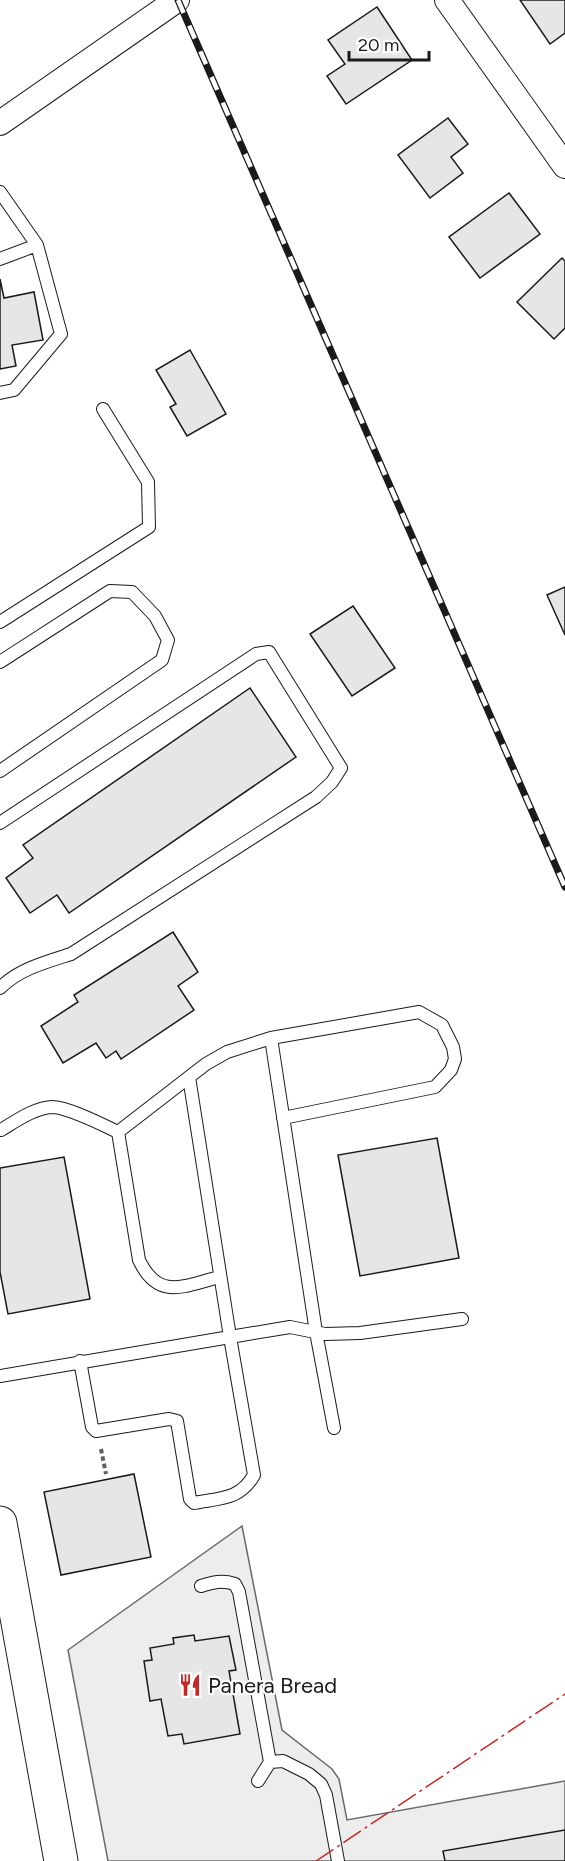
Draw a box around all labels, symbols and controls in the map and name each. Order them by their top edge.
scale bar [349,24,428,62]
text: 20 m [358,34,399,56]
restaurant icon: Panera Bread [177,1672,203,1698]
place label: Panera Bread [208,1672,337,1699]

